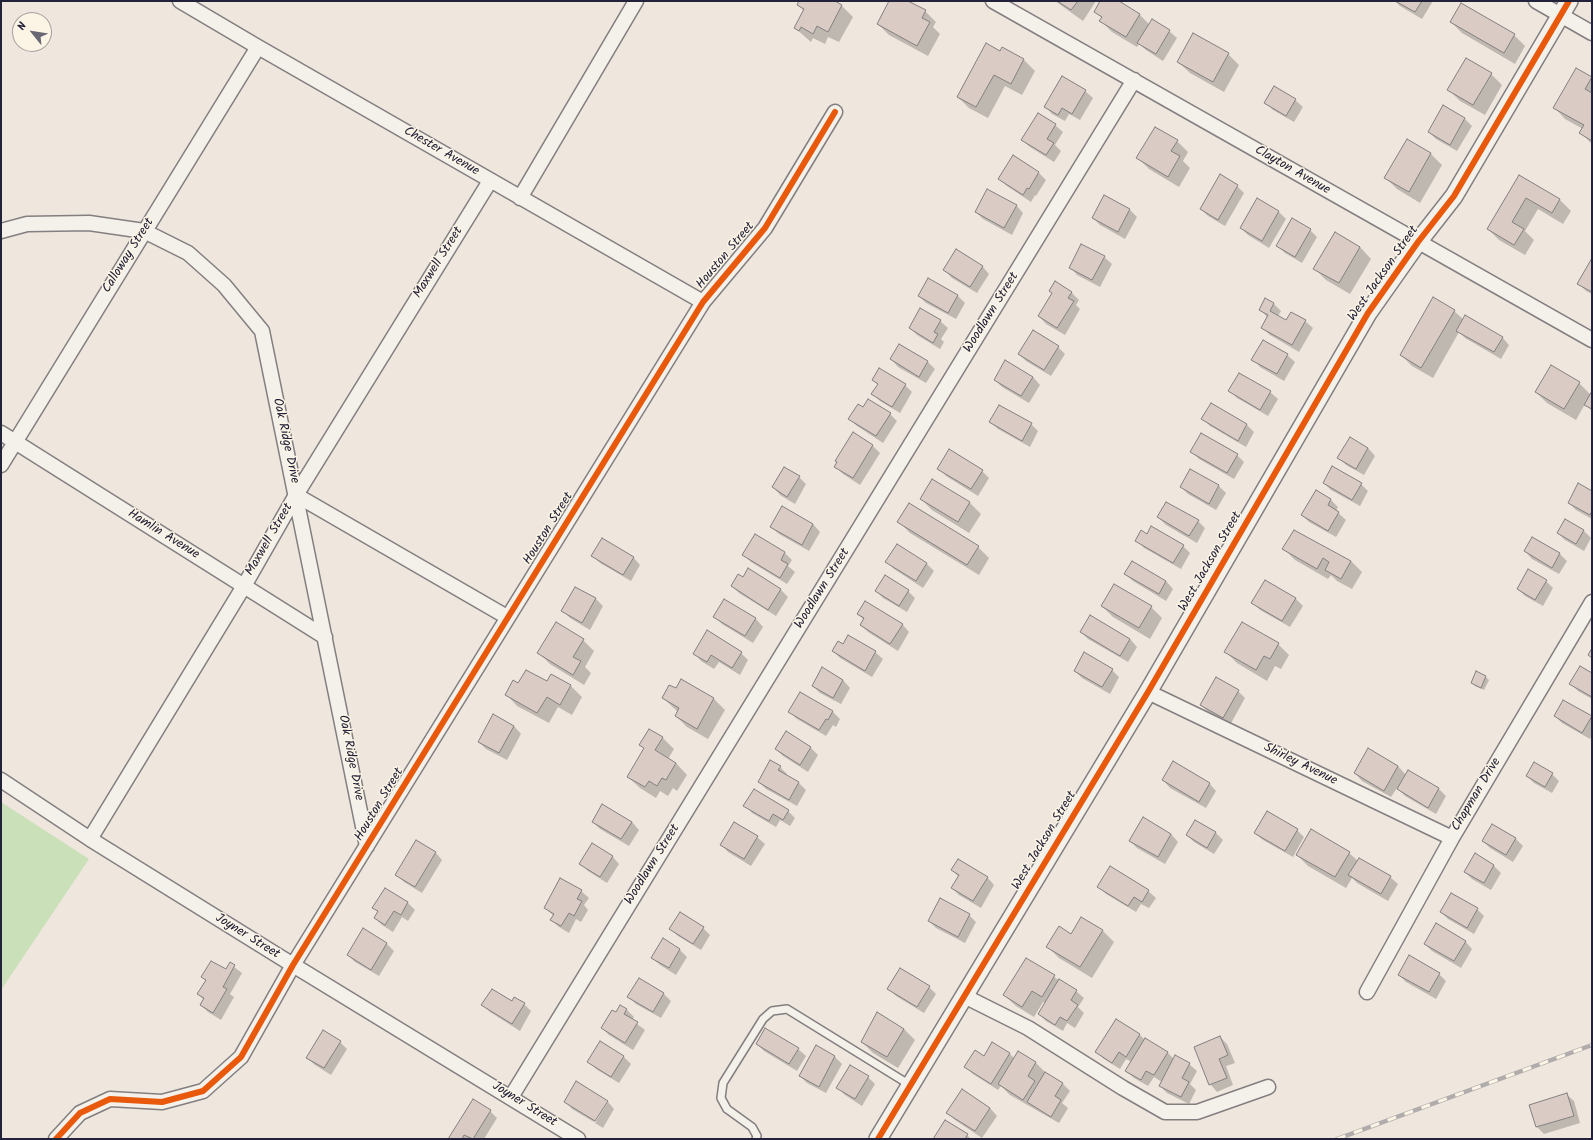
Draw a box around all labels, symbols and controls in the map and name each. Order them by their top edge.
north arrow [12,12,52,52]
text: N [13,19,32,34]
street label: Chester Avenue [400,124,482,180]
street label: Clayton Avenue [1252,143,1332,199]
street label: Calloway Street [100,216,158,296]
street label: Houston Street [694,219,758,293]
street label: West Jackson Street [1345,223,1423,325]
street label: Maxwell Street [411,224,467,302]
street label: Woodlawn Street [961,270,1023,356]
street label: Oak Ridge Drive [268,397,302,485]
street label: Houston Street [521,490,577,568]
street label: Maxwell Street [243,501,297,579]
street label: Hamlin Avenue [124,507,202,563]
street label: West Jackson Street [1176,509,1246,615]
street label: Woodlawn Street [792,546,854,632]
street label: Oak Ridge Drive [334,714,366,802]
street label: Shirley Avenue [1261,740,1339,790]
street label: Chapman Drive [1449,756,1505,834]
street label: Houston Street [352,766,408,844]
street label: West Jackson Street [1009,789,1081,893]
street label: Woodlawn Street [622,822,684,908]
street label: Joyner Street [212,911,282,963]
street label: Joyner Street [489,1079,559,1131]

